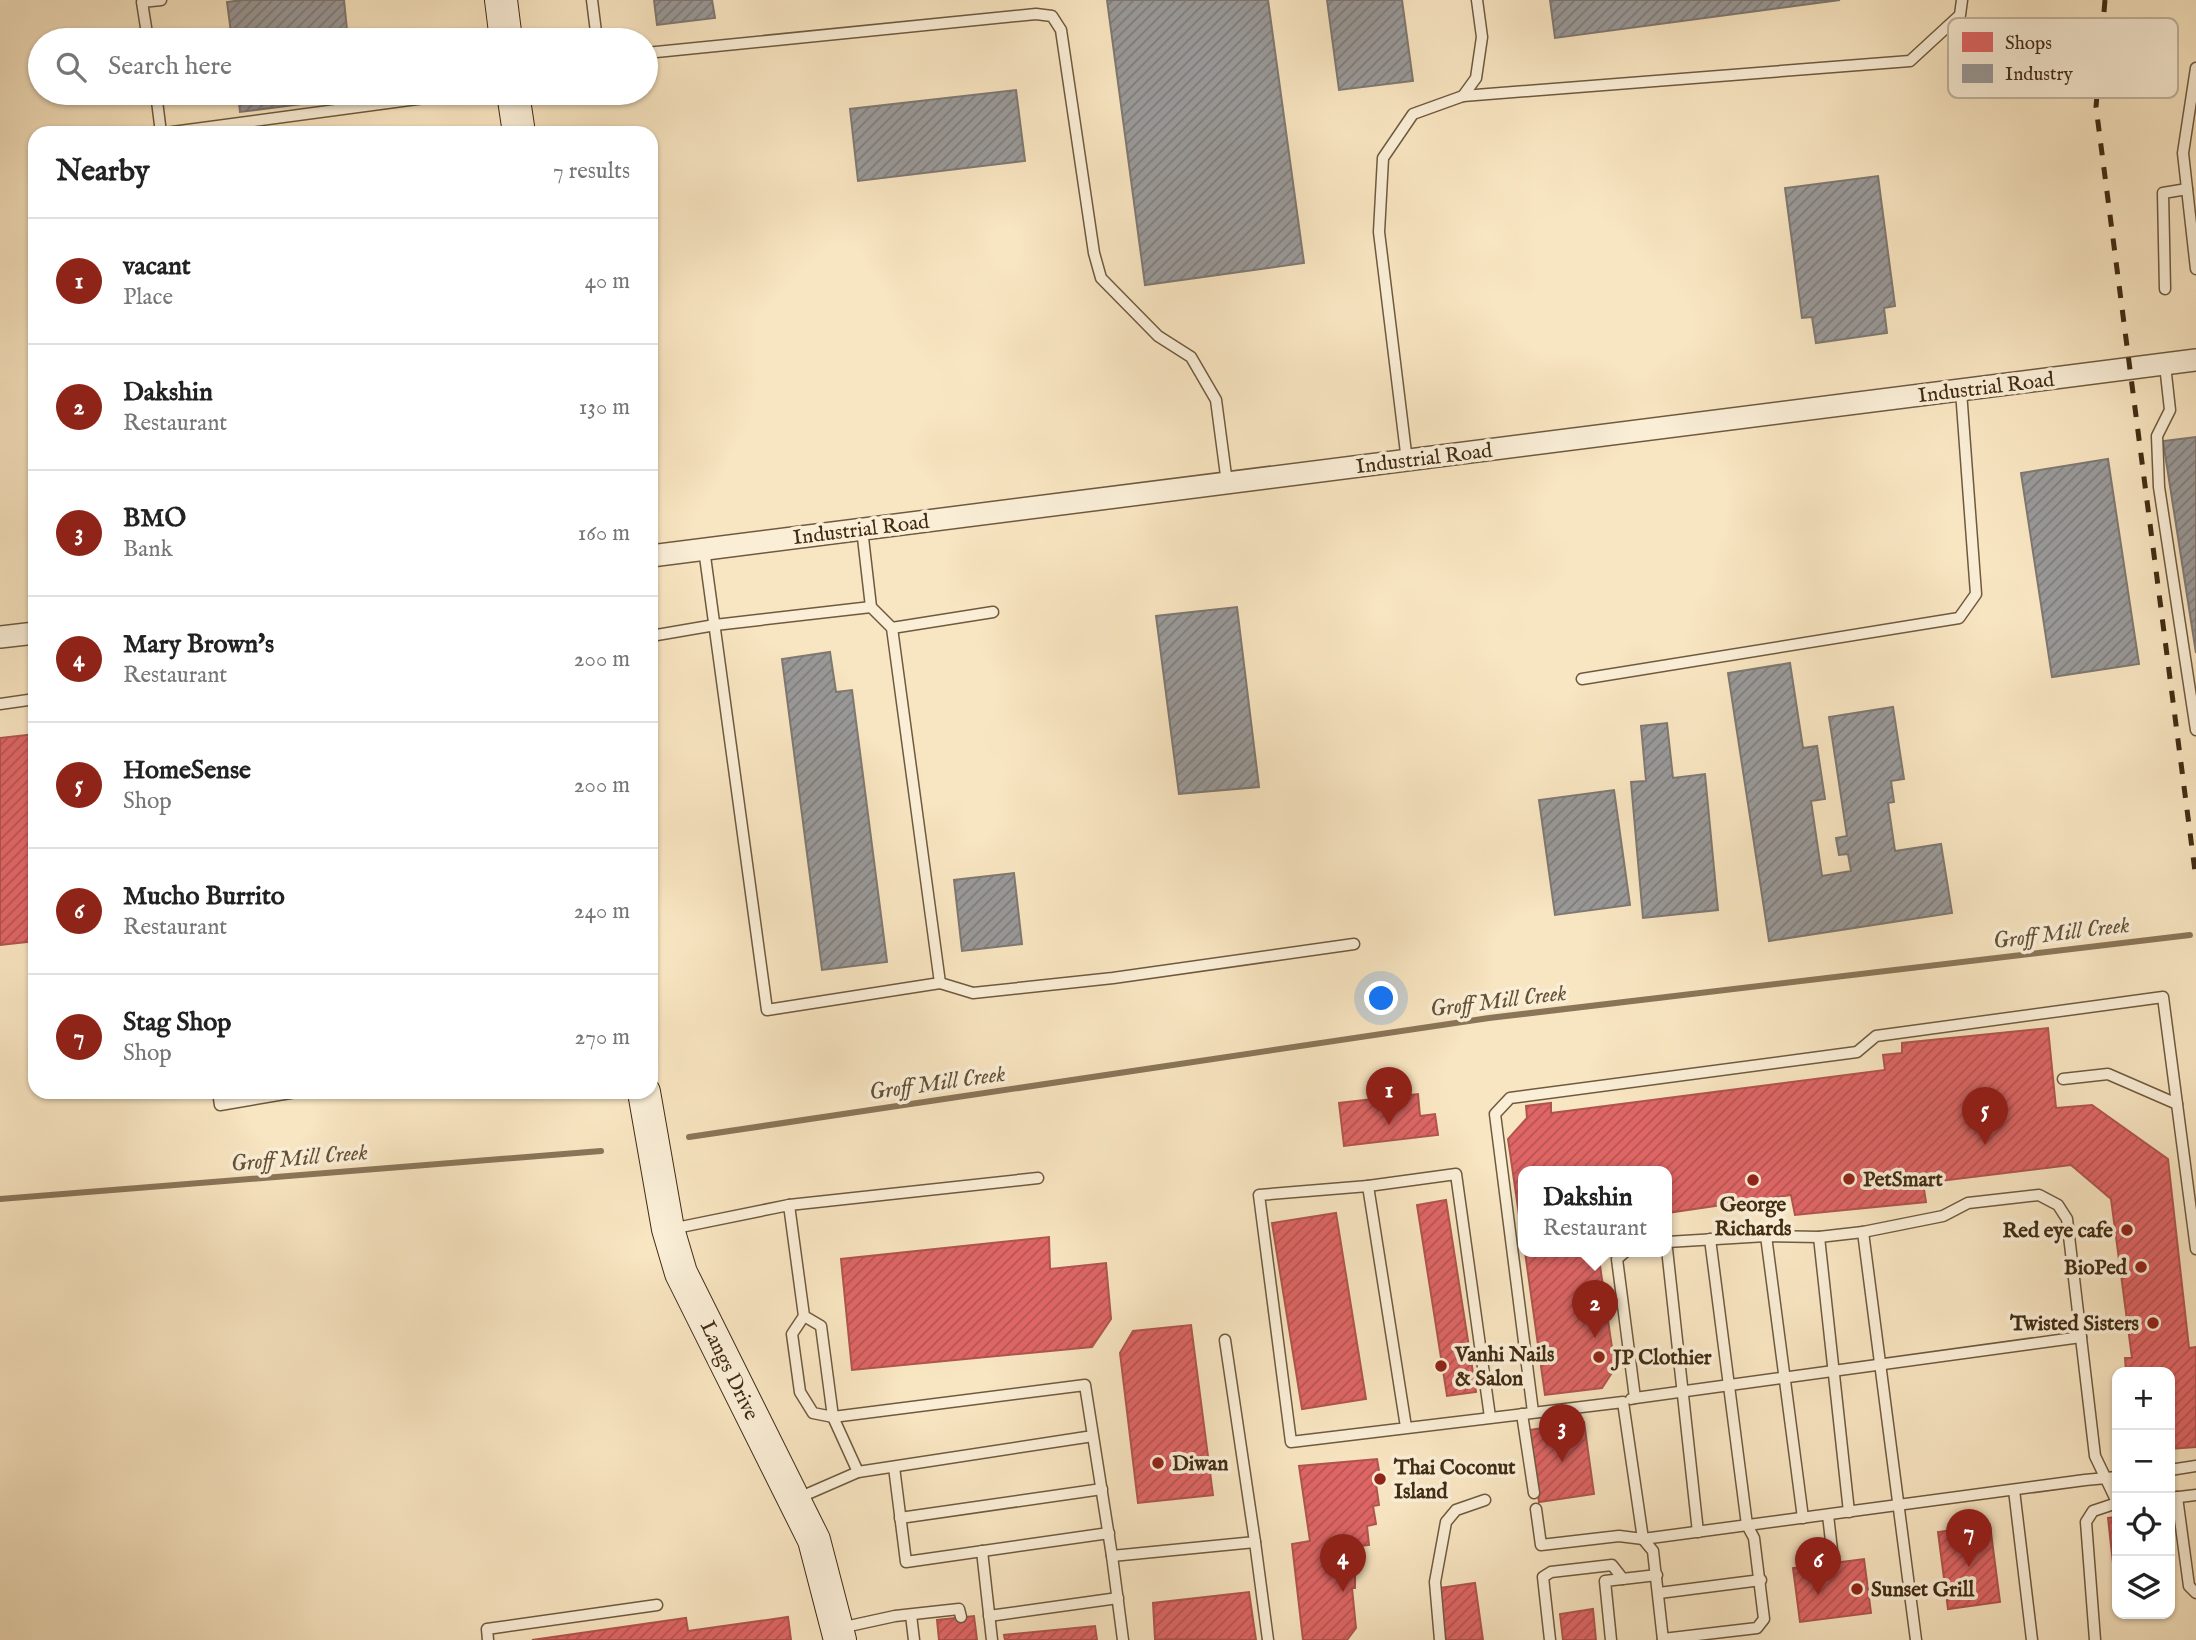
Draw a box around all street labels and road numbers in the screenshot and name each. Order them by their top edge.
street label: Industrial Road [1916,367,2057,410]
street label: Industrial Road [1354,438,1495,481]
street label: Industrial Road [791,509,932,552]
street label: Langs Drive [693,1316,764,1425]

